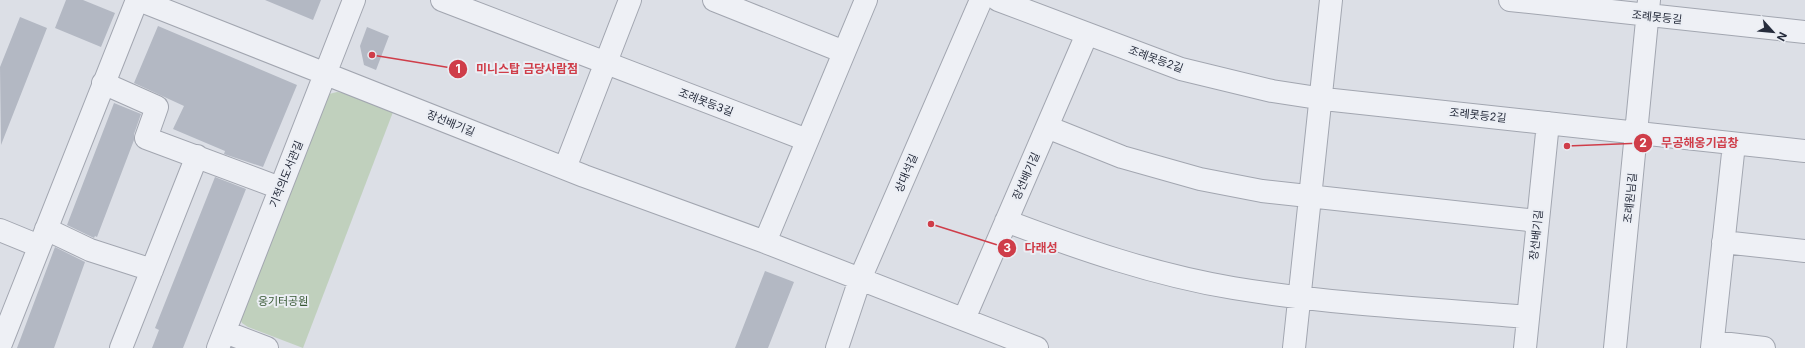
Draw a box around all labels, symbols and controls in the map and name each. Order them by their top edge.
street label: 조례못등길 [1631,7,1683,27]
north arrow [1753,12,1793,52]
text: N [1774,30,1790,43]
street label: 조례못등2길 [1127,43,1185,75]
callout: 미니스탑 금당사람점 [448,57,586,81]
text: 1 [455,61,461,76]
text: 미니스탑 금당사람점 [476,61,578,76]
street label: 조례못등3길 [677,85,735,119]
street label: 조례못등2길 [1449,105,1507,125]
street label: 장선배기길 [425,107,477,139]
callout: 무공해옹기곱창 [1633,131,1746,155]
text: 2 [1639,135,1647,150]
text: 무공해옹기곱창 [1661,135,1739,150]
street label: 기적의도서관길 [266,139,306,209]
street label: 장선배기길 [1009,150,1043,202]
street label: 상대석길 [892,152,920,194]
street label: 조례원님길 [1620,172,1640,224]
street label: 장선배기길 [1526,209,1546,261]
callout: 다래성 [997,236,1066,260]
text: 3 [1003,240,1011,255]
text: 다래성 [1024,240,1058,255]
park label: 옹기터공원 [258,294,308,308]

